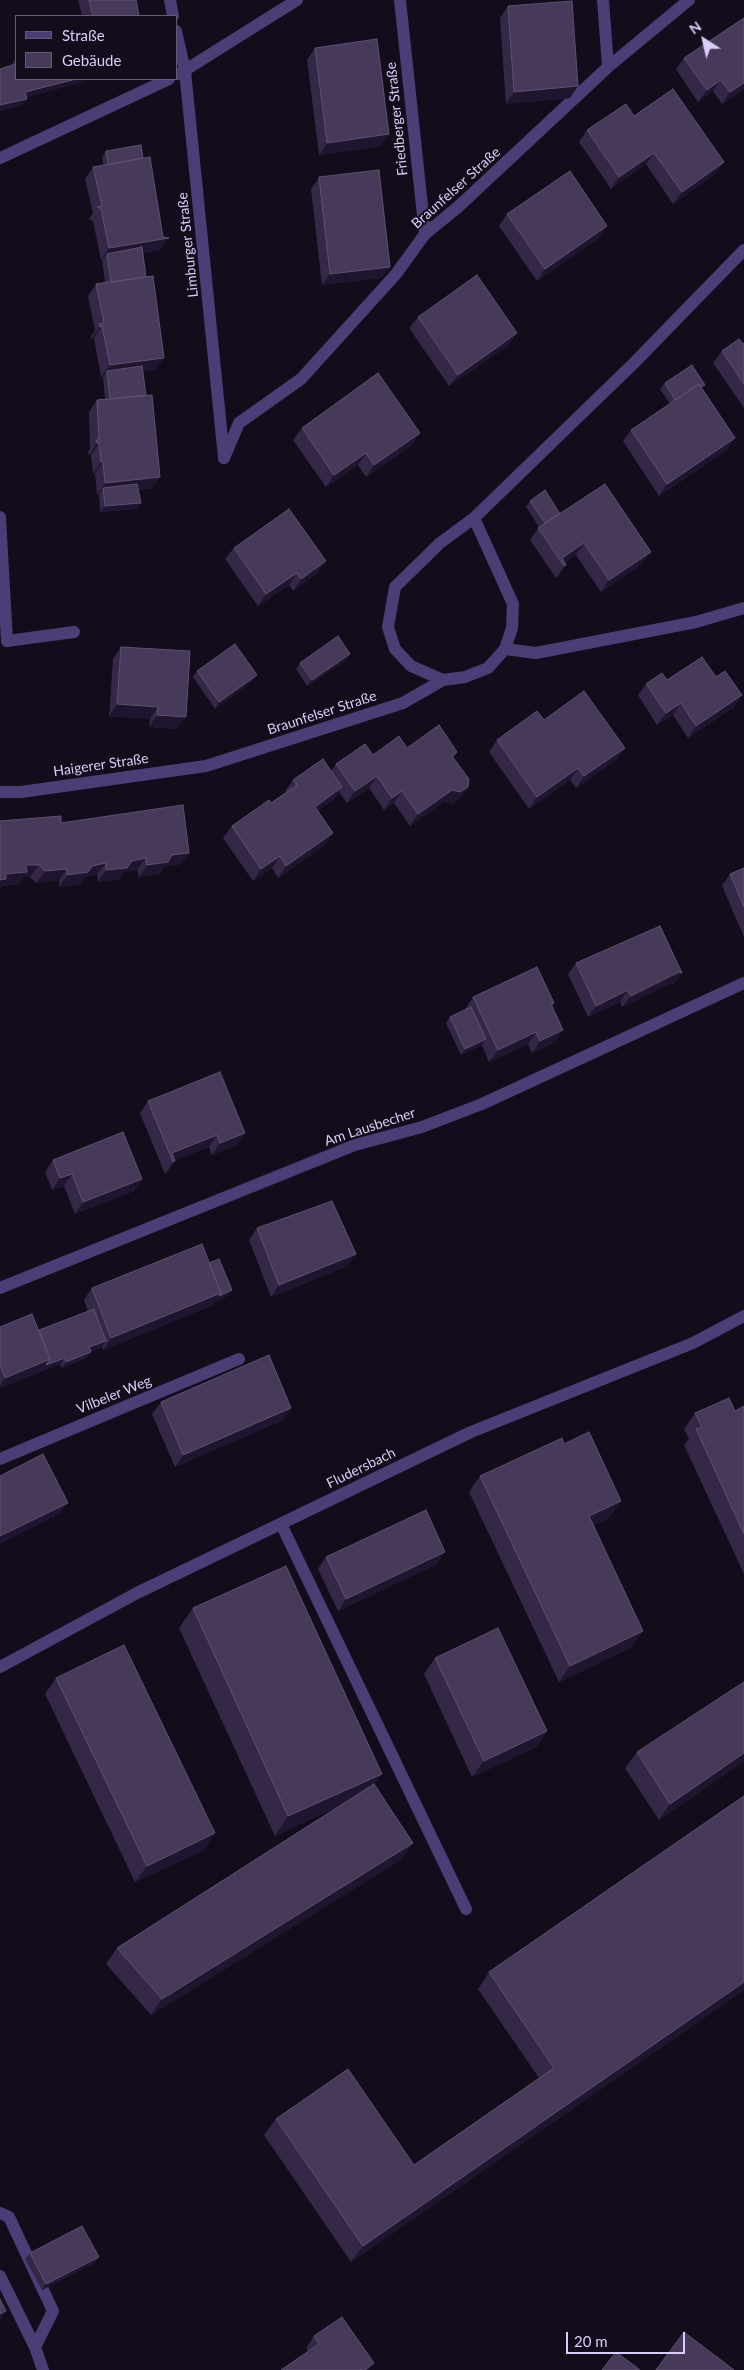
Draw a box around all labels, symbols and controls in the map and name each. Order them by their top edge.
legend [15,15,178,80]
north arrow [679,15,729,65]
text: N [686,17,704,37]
text: Straße [62,26,105,44]
text: Gebäude [62,51,121,69]
street label: Friedberger Straße [383,61,411,177]
street label: Braunfelser Straße [408,144,504,232]
street label: Limburger Straße [174,192,202,298]
street label: Braunfelser Straße [265,687,379,739]
street label: Haigerer Straße [52,750,150,780]
street label: Am Lausbecher [322,1104,418,1150]
street label: Vilbeler Weg [74,1372,154,1418]
street label: Fludersbach [324,1444,398,1492]
scale bar [569,2322,688,2354]
text: 20 m [574,2332,608,2350]

